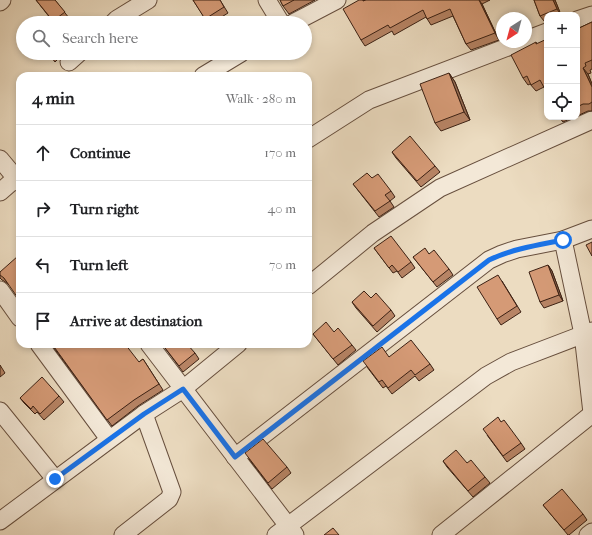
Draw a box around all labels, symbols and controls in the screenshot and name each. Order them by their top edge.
north arrow [496,12,532,48]
map controls [544,12,580,120]
button: + [544,12,580,48]
search box [16,16,312,60]
icon: search [30,27,52,49]
text: Search here [62,29,138,47]
button: − [544,48,580,84]
button: locate [544,84,580,120]
text: 4 min [32,88,75,108]
text: Walk · 280 m [226,91,296,106]
icon: ahead [32,142,54,164]
text: Continue [70,144,130,162]
text: 170 m [264,145,296,160]
icon: right [32,198,54,220]
text: Turn right [70,200,139,218]
text: 40 m [268,201,296,216]
route start [554,231,572,249]
icon: left [32,254,54,276]
text: Turn left [70,256,128,274]
text: 70 m [269,257,296,272]
icon: arrive [32,310,54,332]
text: Arrive at destination [70,312,202,330]
route end [46,470,64,488]

